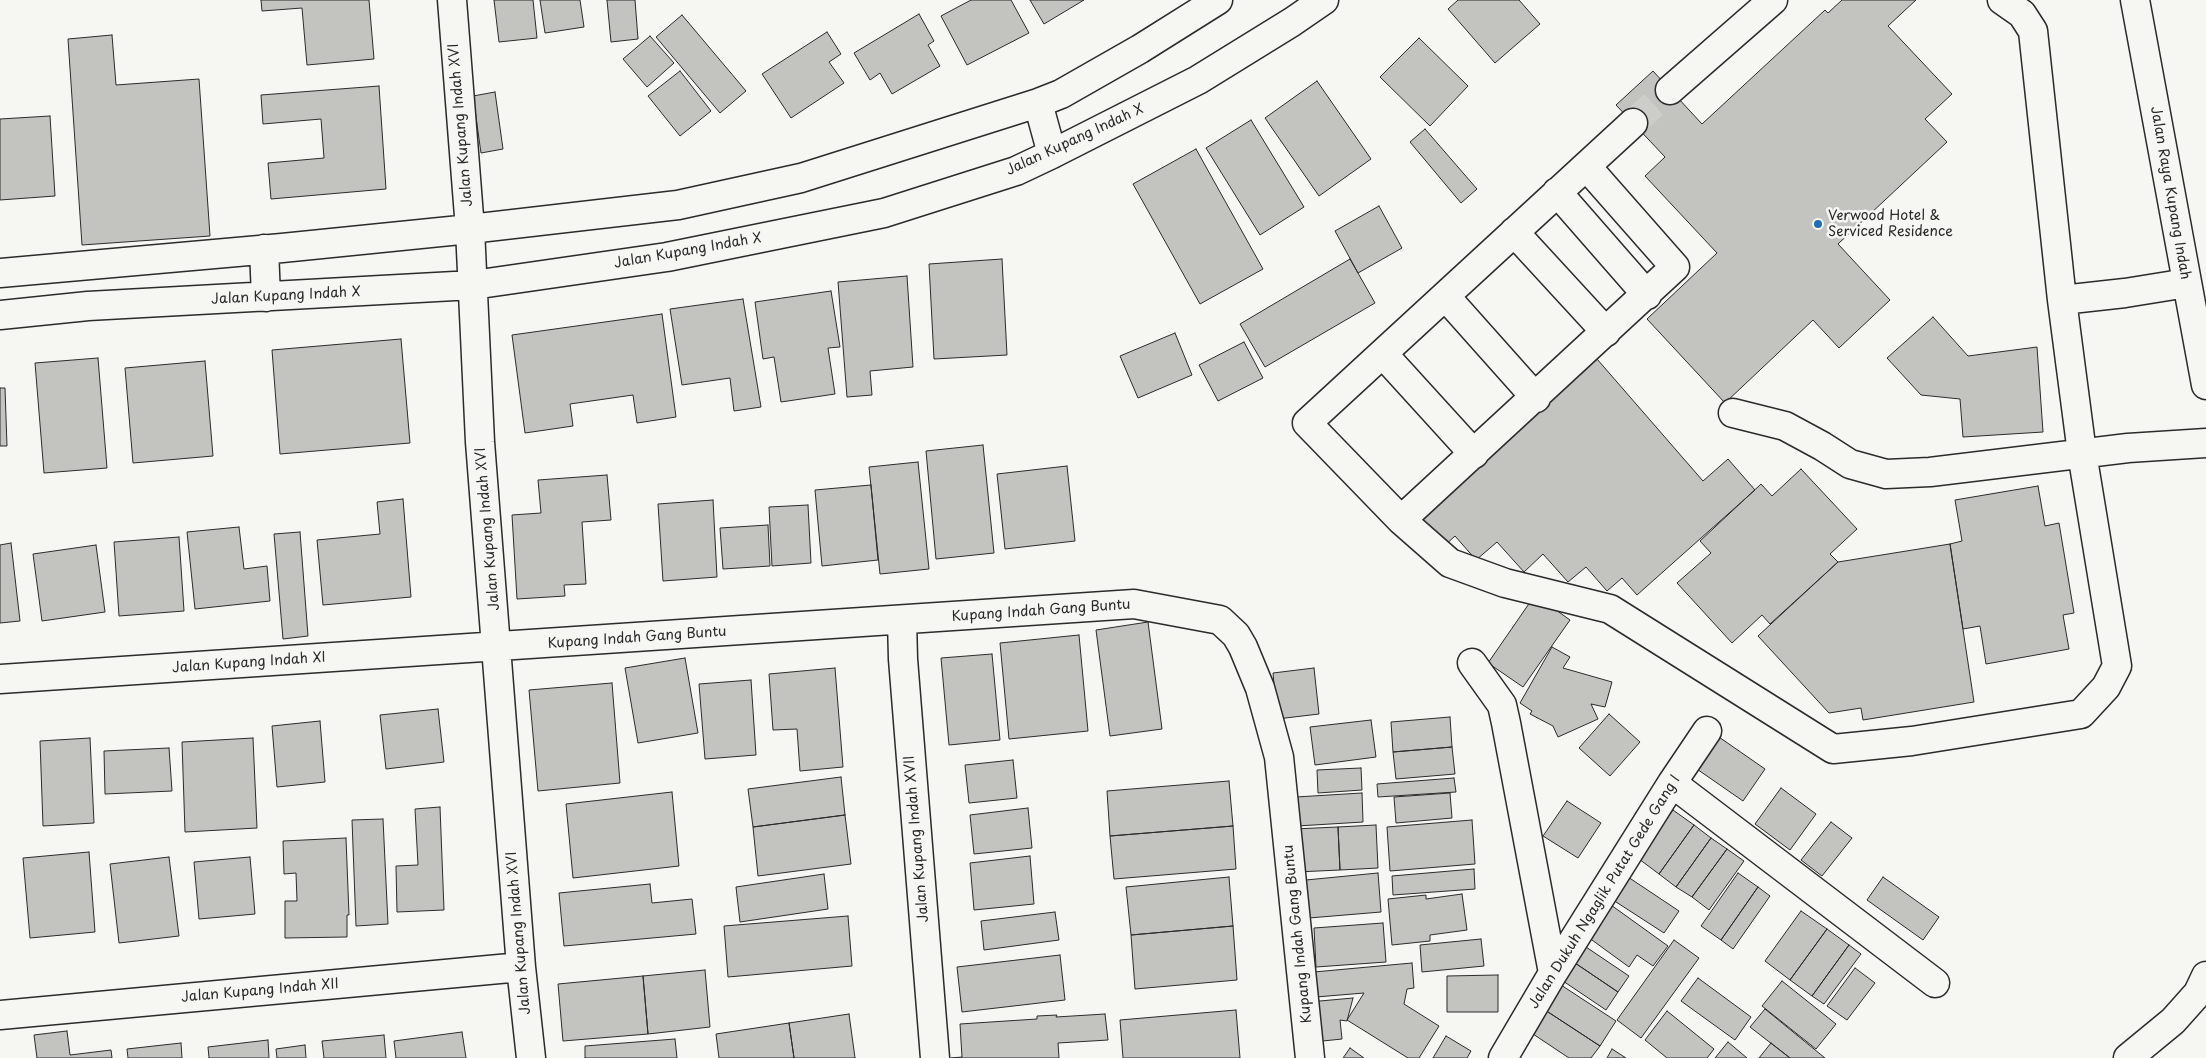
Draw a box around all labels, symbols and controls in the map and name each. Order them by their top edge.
street label: Jalan Kupang Indah XVI [445,43,477,207]
street label: Jalan Kupang Indah X [1003,101,1147,179]
street label: Jalan Raya Kupang Indah [2147,105,2193,281]
place label: Verwood Hotel & Serviced Residence [1828,208,1953,240]
marker: Verwood Hotel & Serviced Residence [1812,218,1824,230]
street label: Jalan Kupang Indah X [613,230,763,272]
street label: Jalan Kupang Indah X [211,284,361,308]
street label: Jalan Kupang Indah XVI [472,447,504,611]
street label: Kupang Indah Gang Buntu [951,596,1131,626]
street label: Kupang Indah Gang Buntu [547,623,727,653]
street label: Jalan Kupang Indah XI [172,649,326,677]
street label: Jalan Kupang Indah XVII [901,755,933,923]
street label: Jalan Dukuh Ngaglik Putat Gede Gang I [1526,772,1684,1012]
street label: Kupang Indah Gang Buntu [1280,844,1316,1024]
street label: Jalan Kupang Indah XVI [503,851,535,1015]
street label: Jalan Kupang Indah XII [180,976,340,1006]

